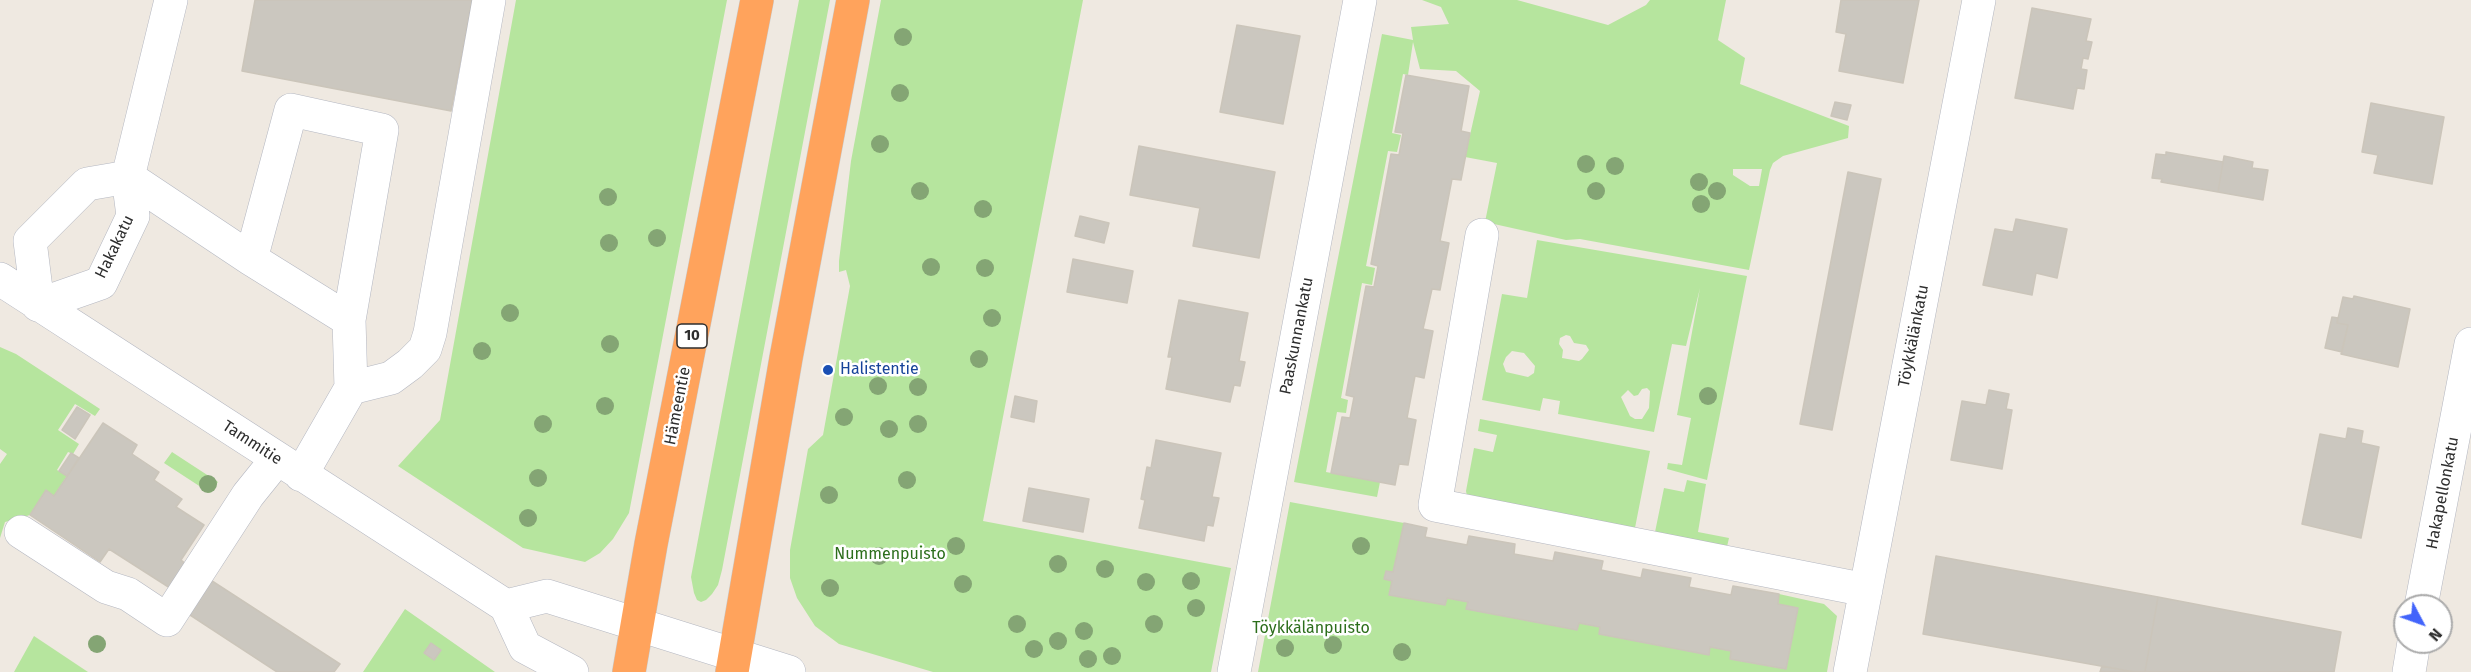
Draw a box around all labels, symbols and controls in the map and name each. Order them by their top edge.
street label: Hakakatu [91,212,139,282]
street label: Paaskunnankatu [1276,276,1318,396]
street label: Töykkälänkatu [1895,283,1933,389]
road number: 10 [677,324,707,348]
place label: Halistentie [840,360,919,380]
marker: Halistentie [821,363,835,377]
street label: Hämeentie [661,365,695,447]
street label: Tammitie [219,417,285,469]
street label: Hakapellonkatu [2423,435,2463,551]
park label: Nummenpuisto [834,545,946,565]
north arrow [2393,594,2453,654]
park label: Töykkälänpuisto [1252,619,1370,639]
text: N [2425,625,2446,645]

